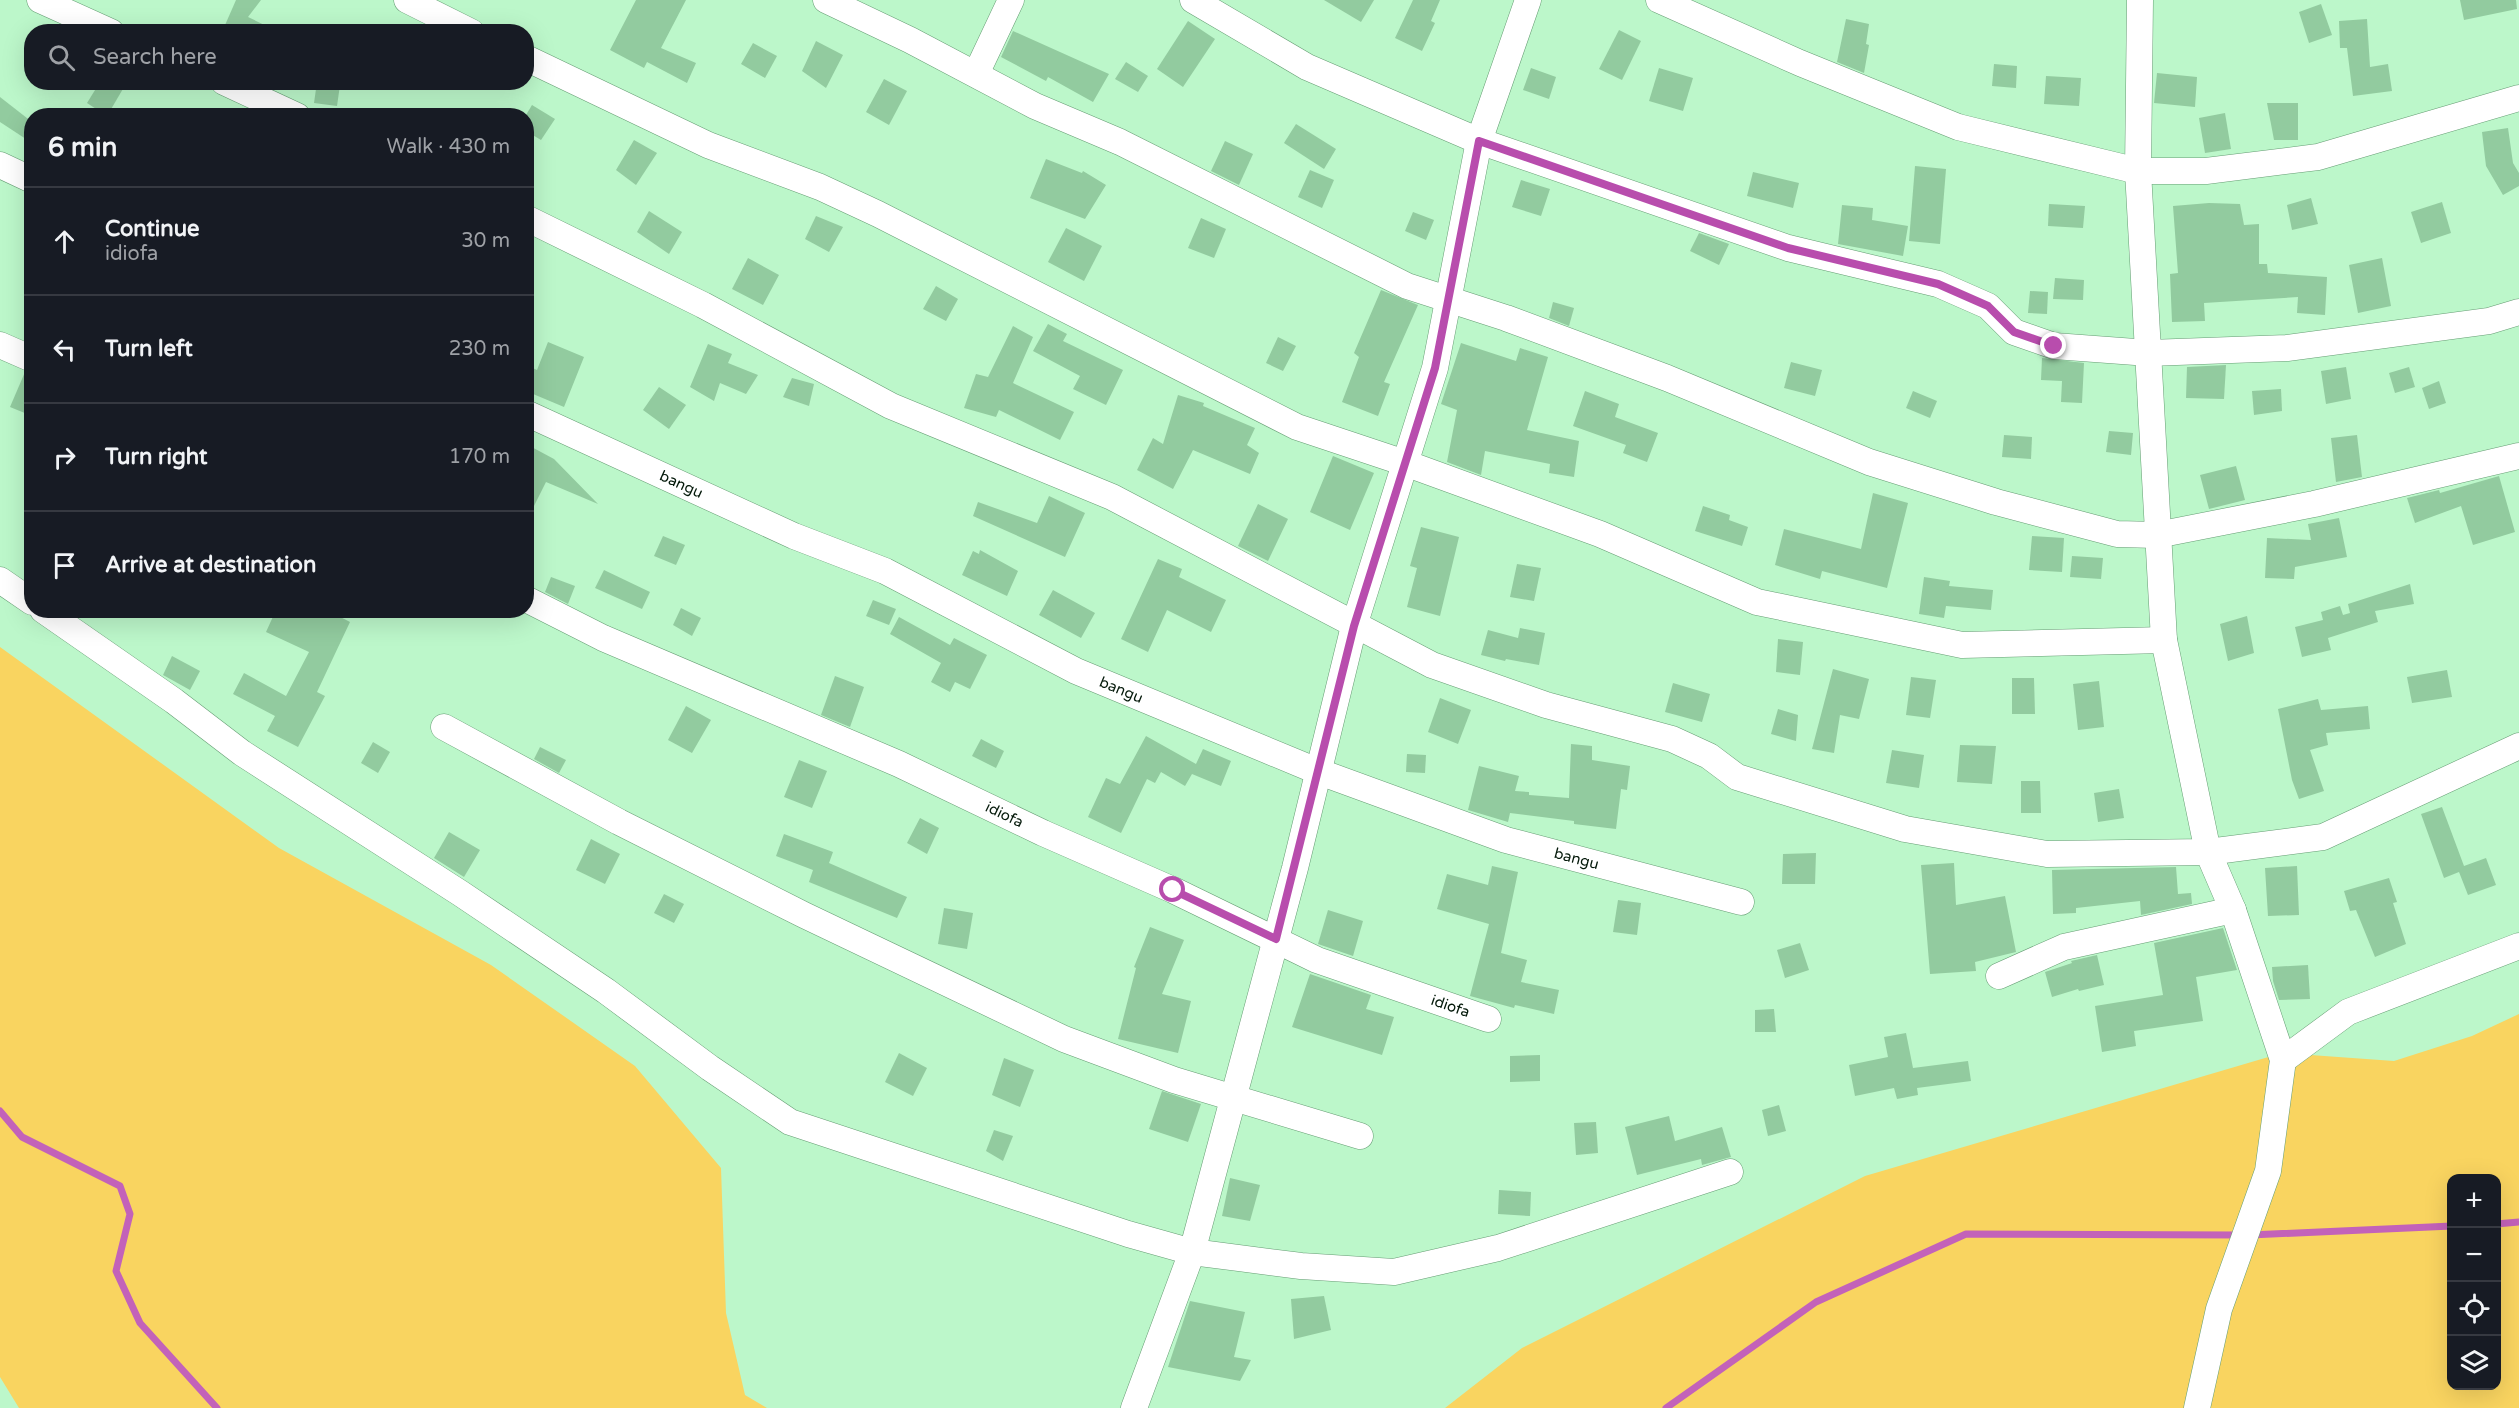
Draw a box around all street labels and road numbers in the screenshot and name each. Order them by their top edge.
street label: bangu [657,467,706,502]
street label: bangu [1097,673,1146,707]
street label: idiofa [983,798,1026,831]
street label: bangu [1552,844,1601,873]
street label: idiofa [1429,991,1472,1021]

